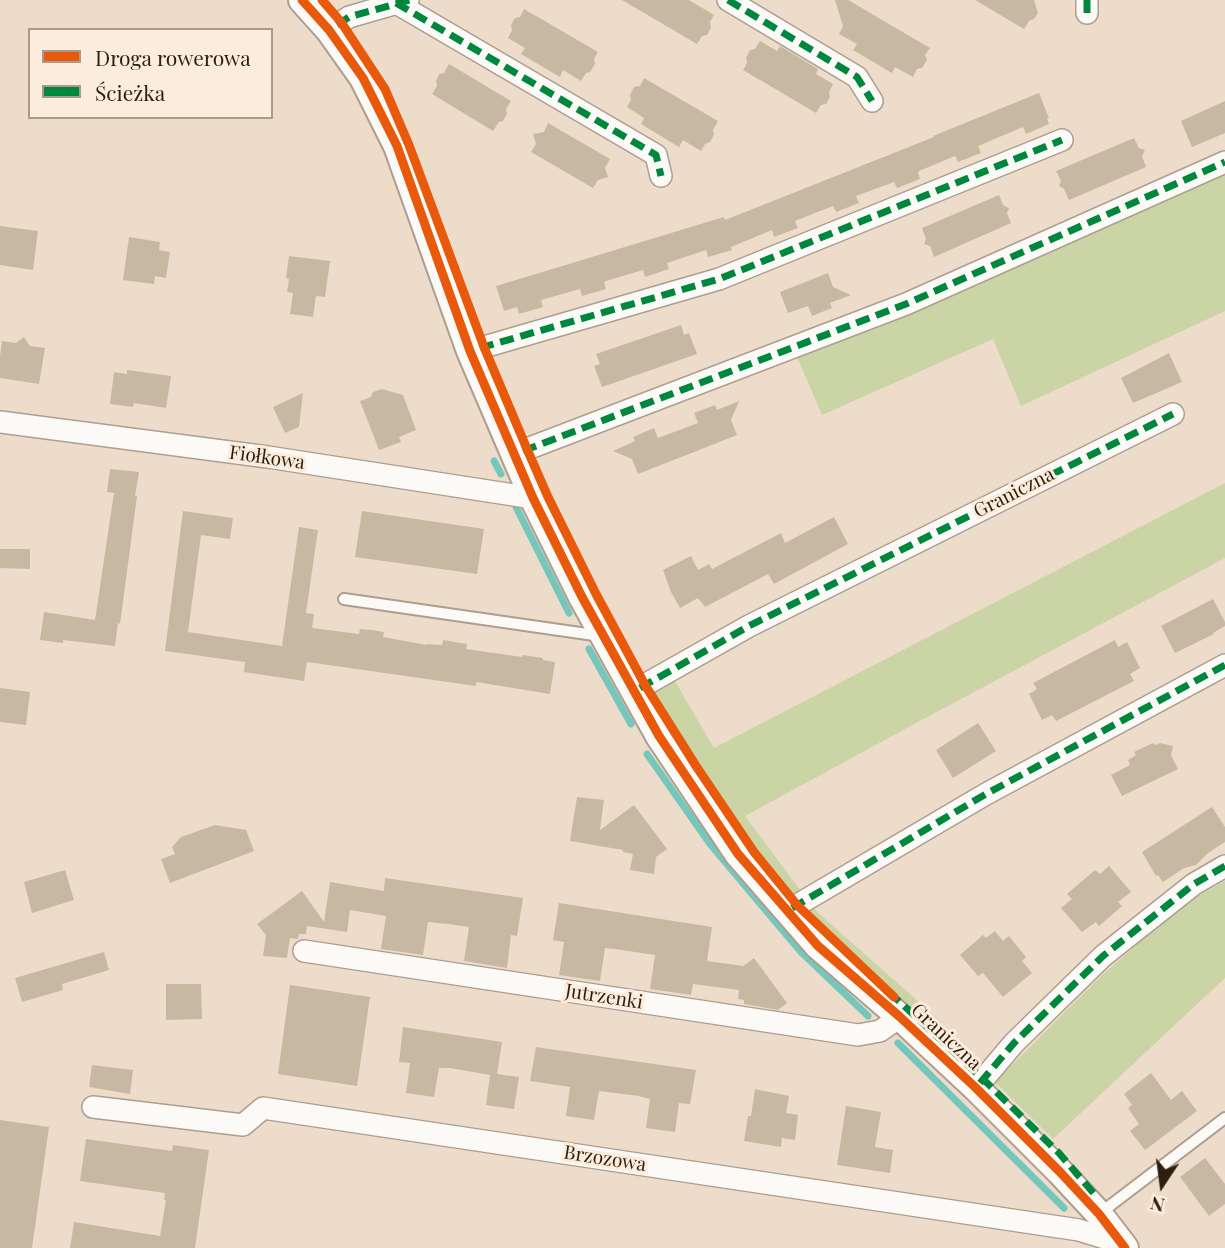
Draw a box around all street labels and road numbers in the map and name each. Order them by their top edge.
street label: Fiołkowa [228,441,306,475]
street label: Graniczna [970,463,1058,523]
street label: Jutrzenki [564,980,644,1014]
street label: Graniczna [906,999,986,1075]
street label: Brzozowa [562,1141,648,1177]

